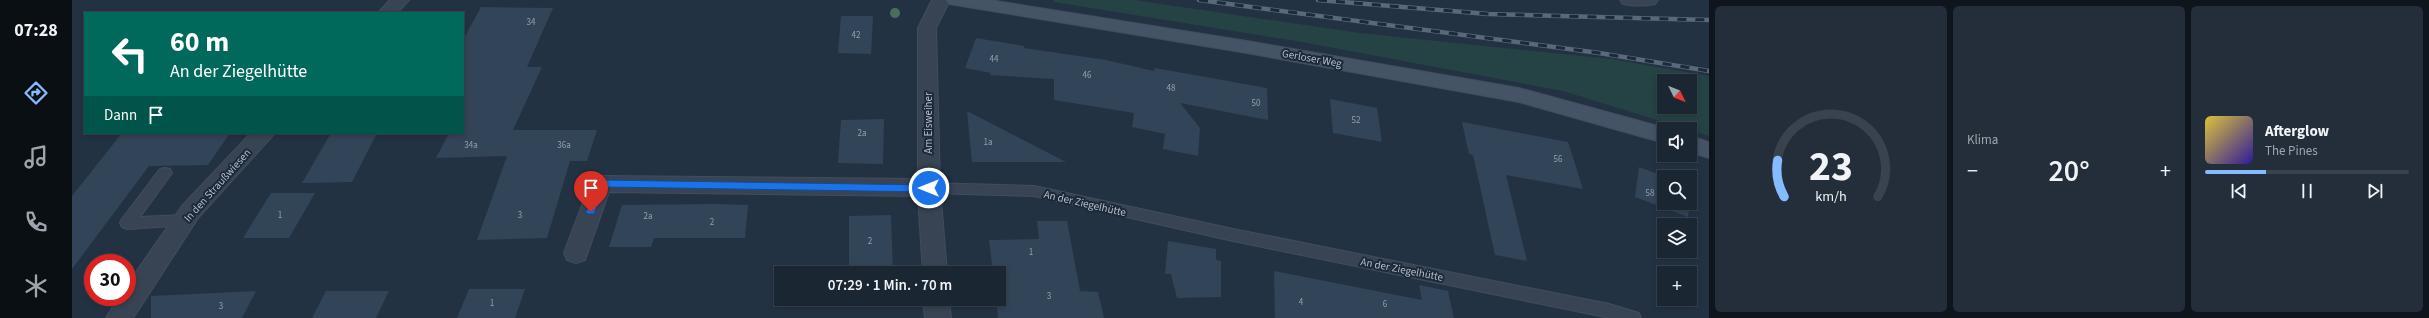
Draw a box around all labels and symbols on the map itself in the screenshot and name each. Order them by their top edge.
house number: 34 [527,16,536,29]
house number: 42 [852,29,861,42]
street label: Gerloser Weg [1281,46,1343,71]
house number: 44 [990,53,999,66]
house number: 46 [1083,69,1092,82]
north arrow [1657,74,1697,114]
house number: 48 [1167,82,1176,95]
street label: Am Eisweiher [921,92,936,154]
house number: 50 [1252,97,1261,110]
house number: 52 [1352,114,1361,127]
house number: 2a [857,127,867,140]
house number: 1a [983,136,993,149]
house number: 34a [464,139,478,152]
house number: 36a [557,139,571,152]
street label: In den Straußwiesen [180,146,254,225]
house number: 56 [1554,153,1563,166]
position arrow [908,167,950,209]
pin [574,171,608,212]
street label: An der Ziegelhütte [1042,187,1128,220]
house number: 58 [1646,187,1655,200]
house number: 1 [278,209,282,222]
house number: 3 [518,209,523,222]
house number: 2a [643,210,653,223]
house number: 2 [710,216,715,229]
house number: 2 [868,235,873,248]
house number: 1 [1029,246,1033,259]
speed limit sign: 30 [84,254,136,306]
street label: An der Ziegelhütte [1359,254,1445,285]
house number: 3 [1047,290,1052,303]
house number: 4 [1299,296,1304,309]
house number: 1 [490,297,494,310]
house number: 6 [1383,298,1388,311]
house number: 3 [219,300,224,313]

